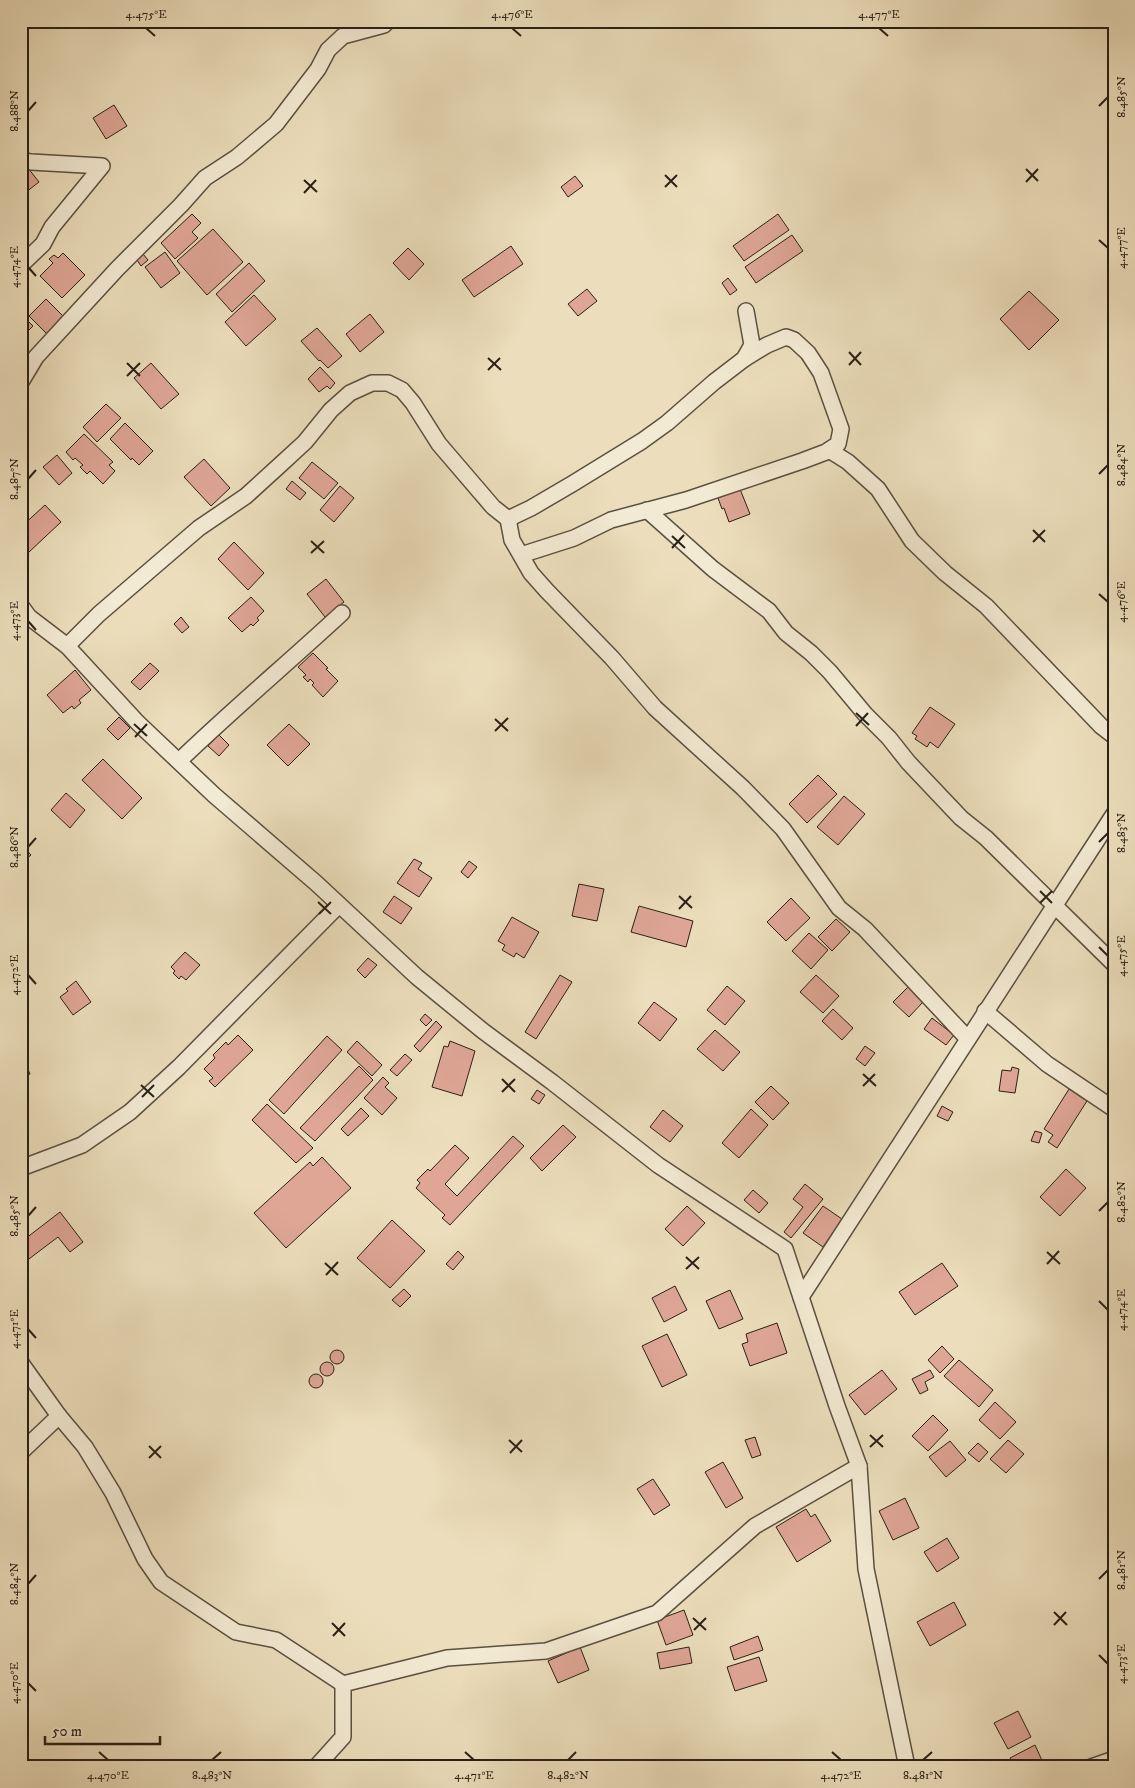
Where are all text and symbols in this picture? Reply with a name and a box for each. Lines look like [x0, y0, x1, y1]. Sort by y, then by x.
text: 4.475°E [125, 7, 167, 22]
text: 4.476°E [491, 7, 533, 22]
text: 4.477°E [858, 7, 900, 22]
text: 8.485°N [1114, 76, 1129, 118]
text: 8.488°N [7, 90, 22, 132]
text: 4.477°E [1114, 227, 1129, 269]
text: 4.474°E [7, 245, 22, 288]
text: 8.484°N [1114, 444, 1129, 486]
text: 8.487°N [7, 458, 22, 500]
text: 4.476°E [1114, 581, 1129, 623]
text: 4.473°E [7, 601, 22, 641]
text: 8.483°N [1114, 813, 1129, 853]
text: 8.486°N [7, 826, 22, 868]
text: 4.475°E [1114, 935, 1129, 977]
text: 4.472°E [7, 954, 22, 996]
text: 8.482°N [1114, 1181, 1129, 1223]
text: 8.485°N [7, 1195, 22, 1237]
text: 4.474°E [1114, 1288, 1129, 1331]
text: 4.471°E [7, 1309, 22, 1349]
text: 8.481°N [1114, 1550, 1129, 1590]
text: 8.484°N [7, 1563, 22, 1605]
text: 4.473°E [1114, 1644, 1129, 1684]
text: 4.470°E [7, 1662, 22, 1704]
scale bar [45, 1713, 160, 1745]
text: 50 m [52, 1722, 82, 1741]
text: 4.470°E [87, 1768, 129, 1783]
text: 8.483°N [192, 1768, 232, 1783]
text: 4.471°E [454, 1768, 494, 1783]
text: 8.482°N [547, 1768, 589, 1783]
text: 4.472°E [820, 1768, 862, 1783]
text: 8.481°N [903, 1768, 943, 1783]

